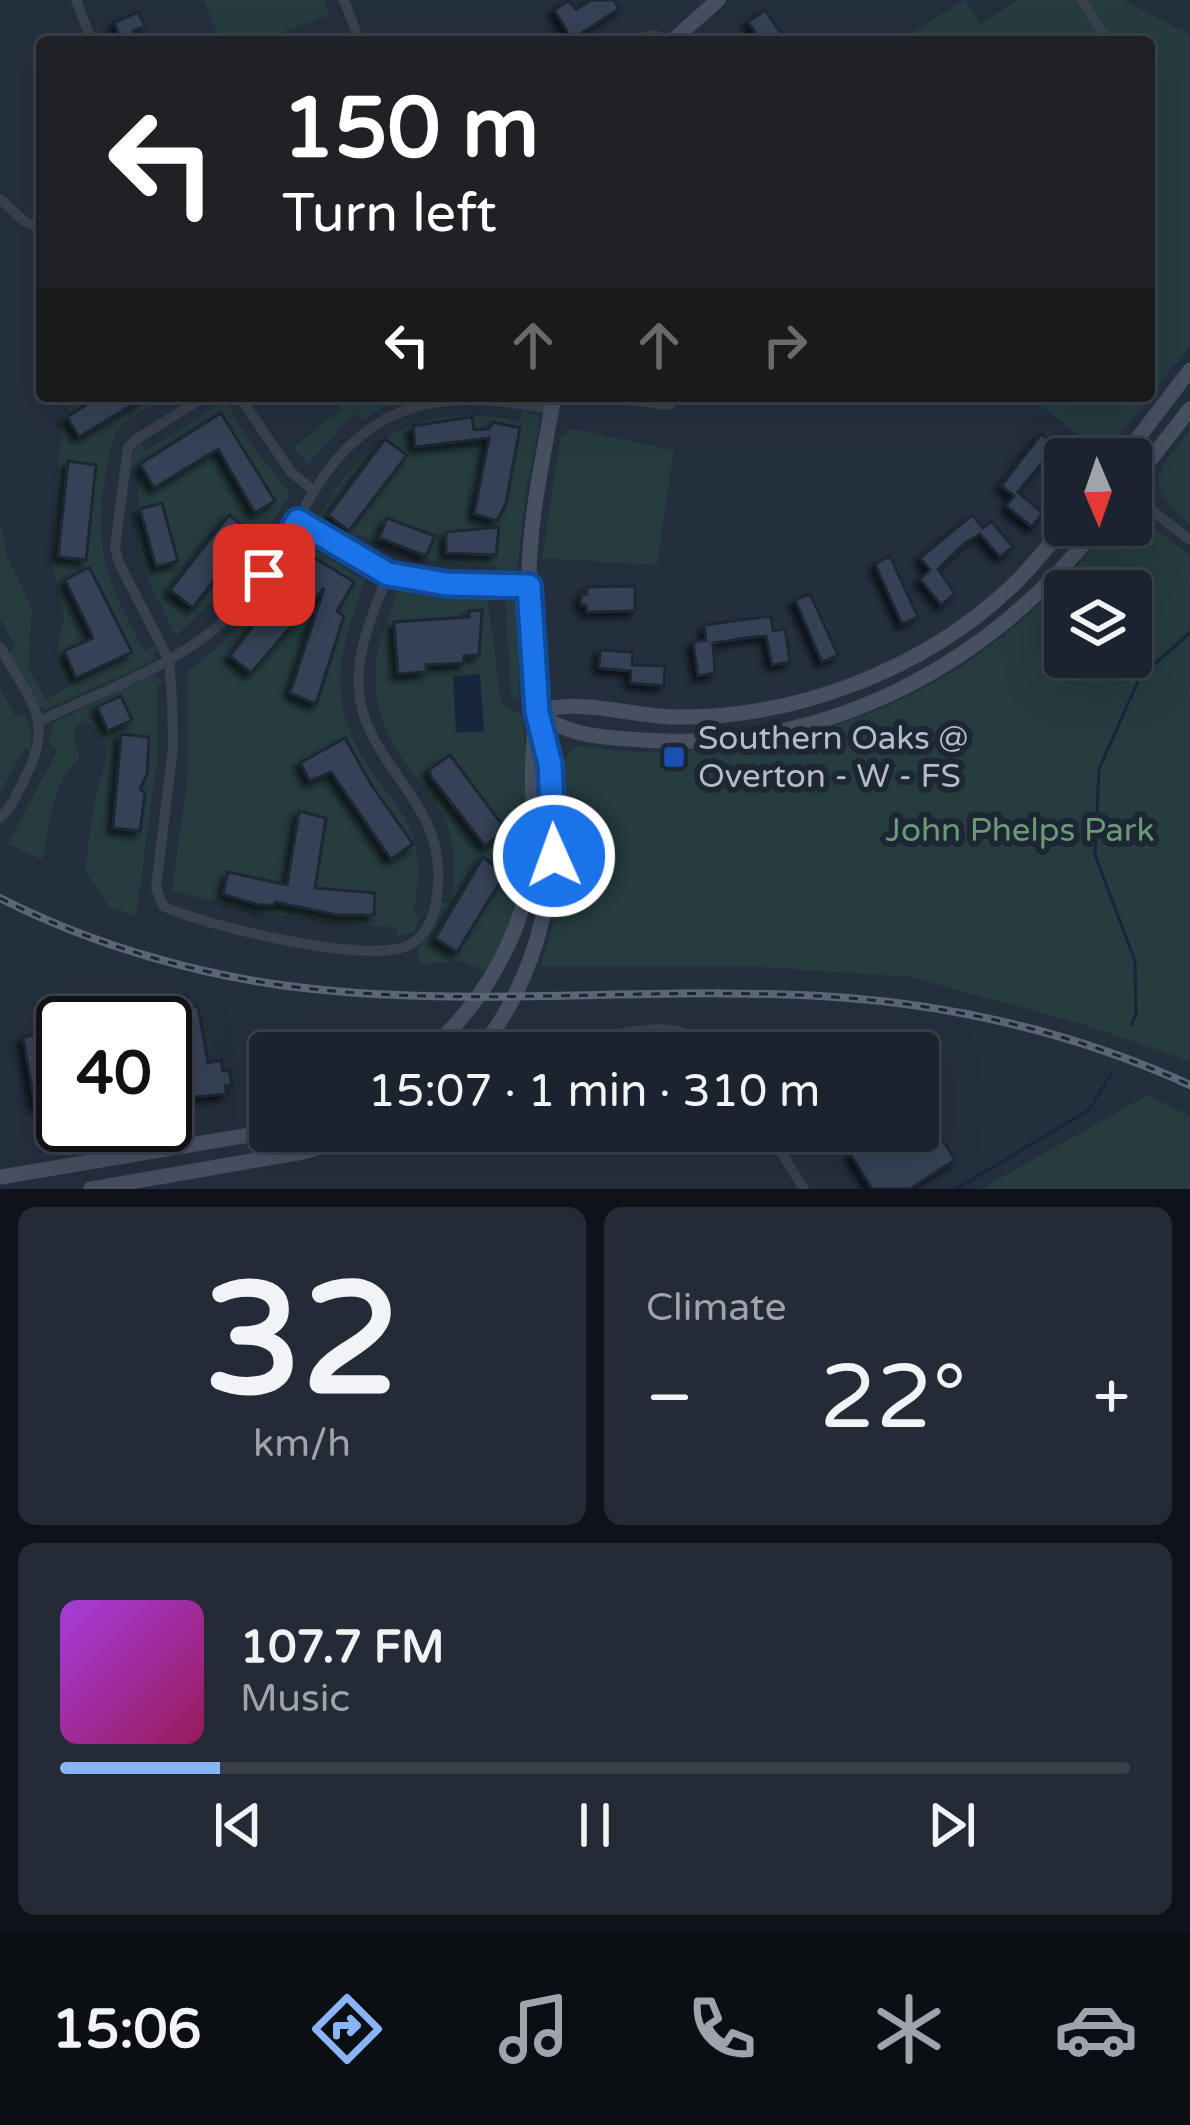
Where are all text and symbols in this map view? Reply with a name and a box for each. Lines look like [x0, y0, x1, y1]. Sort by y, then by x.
text: 150 m [282, 79, 539, 180]
icon: left [84, 84, 240, 240]
text: Turn left [282, 181, 497, 246]
icon: left [374, 312, 440, 378]
icon: ahead [500, 312, 566, 378]
icon: ahead [626, 312, 692, 378]
icon: right [752, 312, 818, 378]
north arrow [1044, 438, 1152, 546]
map controls [1044, 438, 1152, 678]
pin [213, 524, 315, 626]
icon: arrive [231, 542, 297, 608]
button: layers [1044, 570, 1152, 678]
place label: Southern Oaks @ Overton - W - FS [698, 719, 968, 796]
marker: Southern Oaks @ Overton - W - FS [661, 744, 687, 770]
position arrow [491, 793, 617, 919]
park label: John Phelps Park [886, 811, 1154, 850]
speed limit sign: 40 [36, 996, 192, 1152]
text: 15:07 · 1 min · 310 m [368, 1065, 820, 1119]
text: 32 [204, 1248, 400, 1436]
text: Climate [646, 1284, 786, 1331]
text: 22° [819, 1344, 966, 1453]
text: − [646, 1358, 693, 1438]
text: + [1093, 1358, 1130, 1438]
text: km/h [253, 1420, 351, 1467]
text: 107.7 FM [240, 1621, 445, 1675]
text: Music [240, 1675, 350, 1722]
icon: previous [205, 1792, 271, 1858]
icon: pause [562, 1792, 628, 1858]
icon: next [919, 1792, 985, 1858]
icon: directions [305, 1987, 389, 2071]
icon: music [492, 1987, 576, 2071]
icon: phone [680, 1987, 764, 2071]
icon: climate [867, 1987, 951, 2071]
icon: car [1054, 1987, 1138, 2071]
text: 15:06 [52, 1997, 201, 2062]

